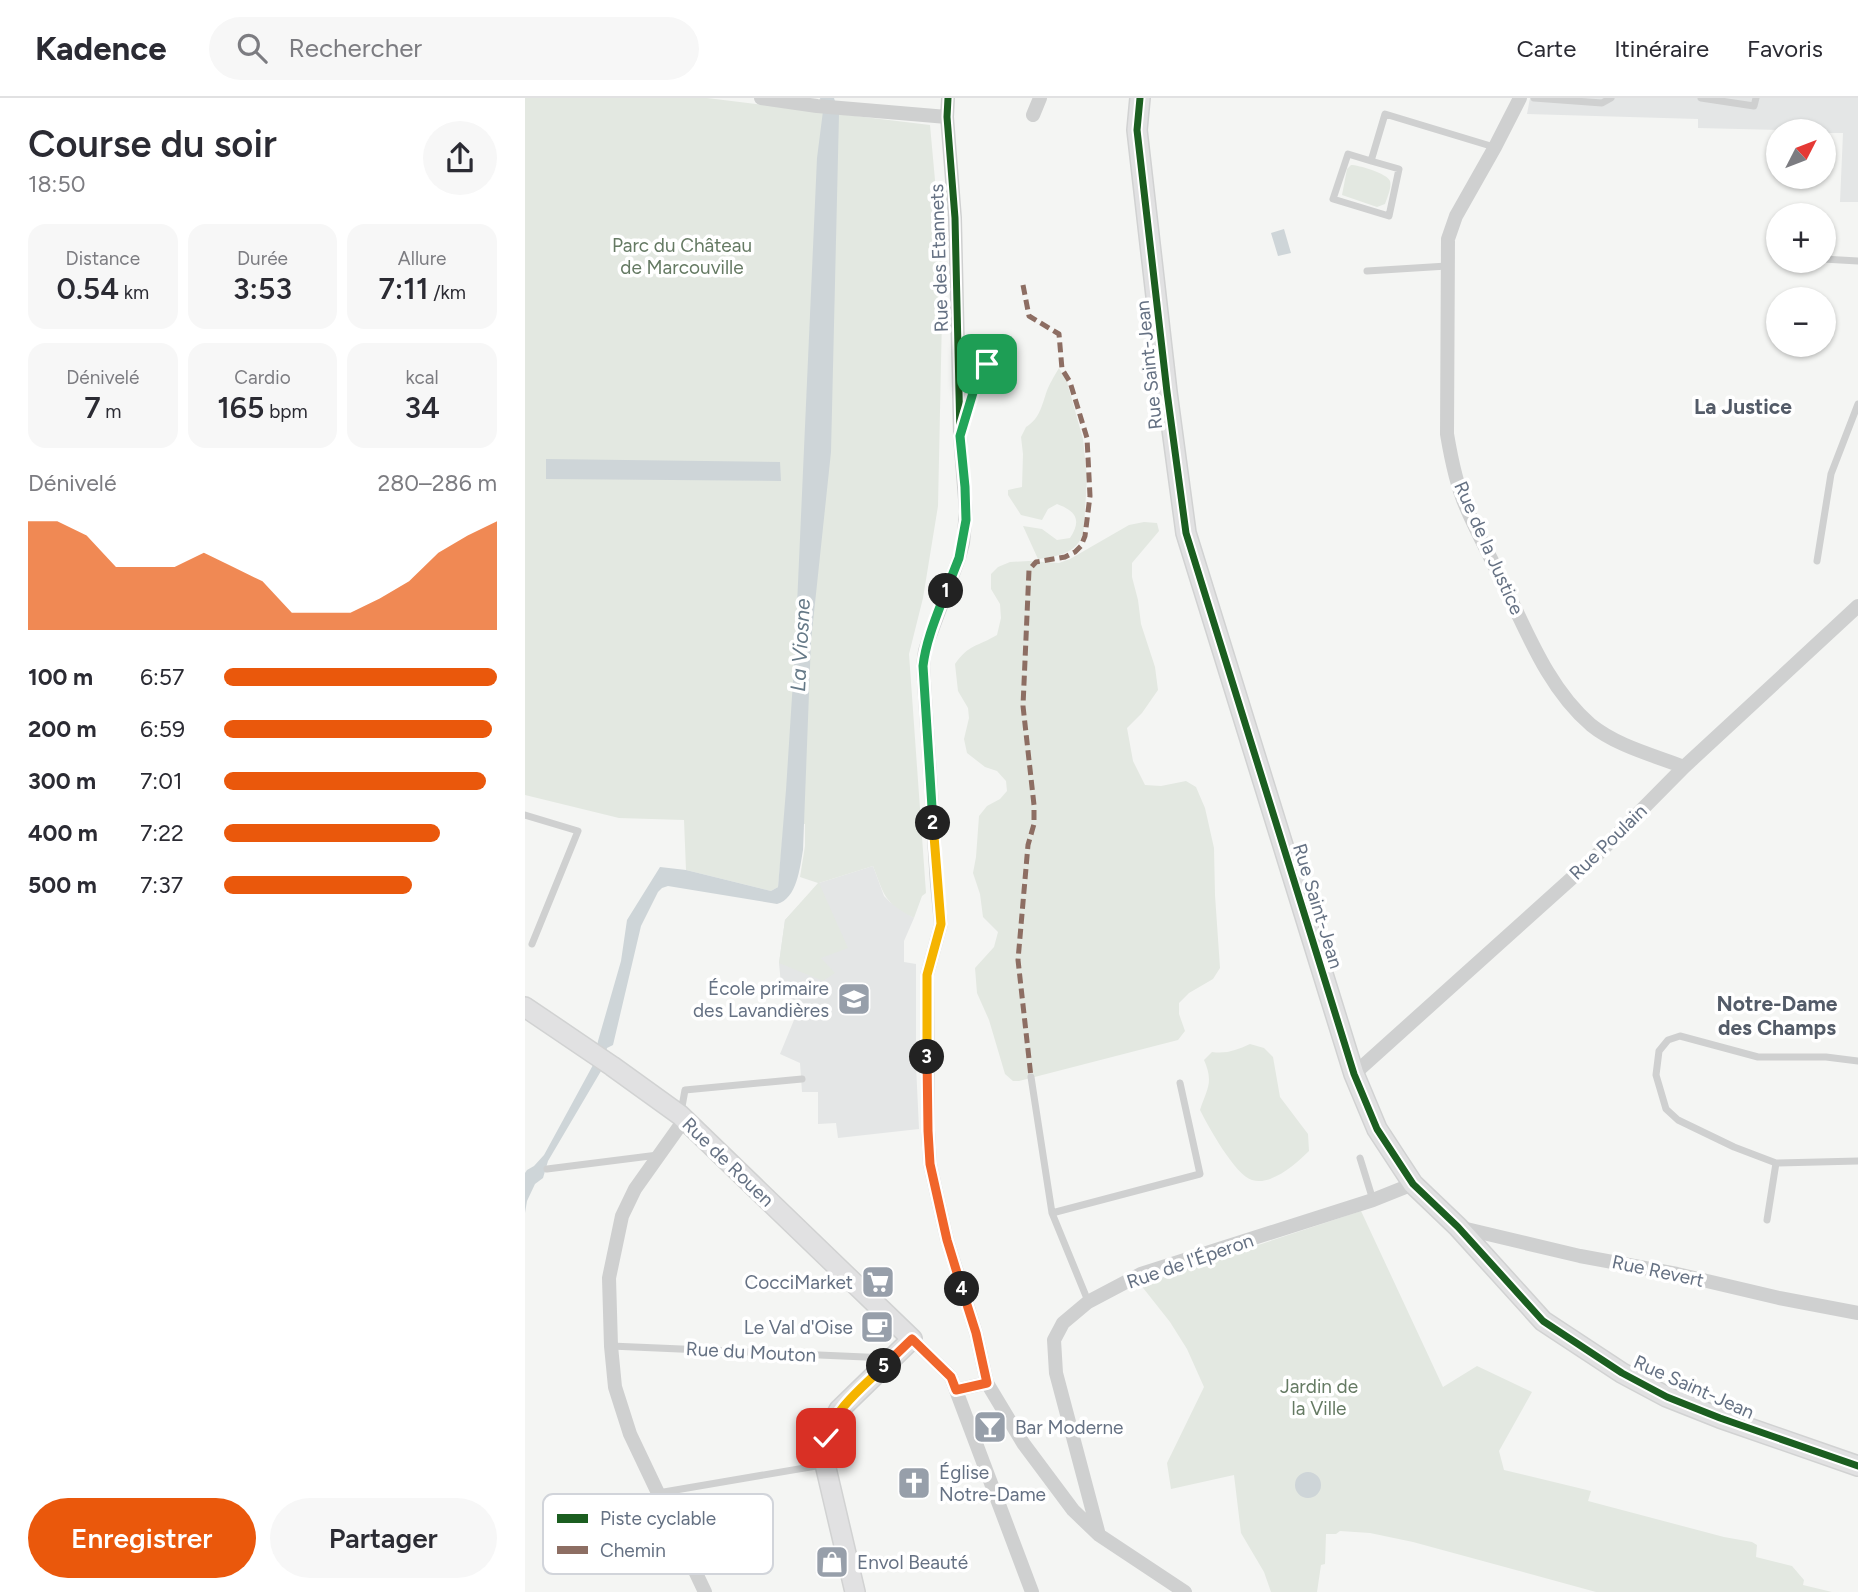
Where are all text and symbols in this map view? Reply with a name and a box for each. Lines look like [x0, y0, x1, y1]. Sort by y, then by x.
search box [209, 17, 699, 80]
text: Kadence [35, 29, 167, 68]
icon: search [233, 29, 271, 67]
text: Rechercher [289, 32, 422, 64]
text: Carte [1516, 34, 1576, 63]
text: Itinéraire [1614, 34, 1709, 63]
text: Favoris [1747, 34, 1823, 63]
north arrow [1766, 119, 1836, 189]
map controls [1766, 119, 1836, 357]
text: Course du soir [28, 121, 277, 167]
button: share [423, 121, 497, 195]
text: 18:50 [28, 170, 85, 198]
street label: Rue des Etannets [925, 183, 953, 333]
button: + [1766, 203, 1836, 273]
park label: Parc du Château de Marcouville [612, 234, 752, 279]
text: Distance [66, 247, 140, 270]
text: Durée [237, 247, 288, 270]
text: Allure [398, 247, 446, 270]
text: 0.54 [57, 270, 119, 307]
text: 3:53 [233, 270, 292, 307]
text: 7:11 [378, 270, 428, 307]
text: km [119, 281, 149, 304]
text: /km [428, 281, 466, 304]
button: − [1766, 287, 1836, 357]
street label: Rue Saint-Jean [1131, 299, 1167, 431]
pin [957, 334, 1017, 394]
icon: arrive [968, 345, 1006, 383]
text: Dénivelé [66, 366, 139, 389]
text: Cardio [234, 366, 291, 389]
text: kcal [406, 366, 439, 389]
text: 7 [84, 389, 101, 426]
text: 165 [217, 389, 264, 426]
text: 34 [404, 389, 440, 426]
district label: La Justice [1694, 394, 1792, 419]
text: m [101, 400, 121, 423]
text: bpm [264, 400, 308, 423]
text: Dénivelé [28, 469, 116, 497]
text: 280–286 m [377, 469, 497, 497]
street label: Rue de la Justice [1449, 478, 1529, 618]
pin: 1 [929, 574, 963, 608]
text: 1 [941, 579, 950, 602]
water label: La Viosne [785, 597, 815, 692]
text: 100 m [28, 663, 93, 691]
text: 6:57 [140, 663, 184, 691]
text: 200 m [28, 715, 97, 743]
text: 6:59 [140, 715, 185, 743]
text: 300 m [28, 767, 96, 795]
text: 7:01 [140, 767, 182, 795]
street label: Rue Poulain [1564, 799, 1652, 885]
pin: 2 [915, 806, 951, 840]
text: 2 [927, 811, 938, 834]
text: 400 m [28, 819, 98, 847]
text: 7:22 [140, 819, 184, 847]
street label: Rue Saint-Jean [1288, 841, 1348, 971]
text: 500 m [28, 871, 97, 899]
text: 7:37 [140, 871, 183, 899]
place label: École primaire des Lavandières [693, 977, 829, 1022]
school or university icon: École primaire des Lavandières [835, 980, 873, 1018]
district label: Notre-Dame des Champs [1717, 991, 1838, 1040]
pin: 3 [909, 1040, 945, 1074]
text: 3 [921, 1045, 932, 1068]
street label: Rue de Rouen [677, 1113, 779, 1211]
street label: Rue de l'Éperon [1124, 1229, 1256, 1293]
street label: Rue Revert [1610, 1250, 1706, 1292]
supermarket icon: CocciMarket [859, 1263, 897, 1301]
place label: CocciMarket [745, 1271, 853, 1294]
pin: 4 [945, 1272, 979, 1306]
text: 4 [955, 1277, 968, 1300]
cafe icon: Le Val d'Oise [858, 1308, 896, 1346]
place label: Le Val d'Oise [744, 1316, 853, 1339]
street label: Rue du Mouton [685, 1337, 817, 1367]
pin: 5 [867, 1348, 901, 1384]
street label: Rue Saint-Jean [1630, 1350, 1758, 1424]
text: 5 [878, 1354, 889, 1377]
park label: Jardin de la Ville [1280, 1375, 1358, 1420]
pin [796, 1408, 856, 1468]
bar icon: Bar Moderne [971, 1408, 1009, 1446]
place label: Bar Moderne [1015, 1416, 1123, 1439]
icon: check [807, 1419, 845, 1457]
place label: Église Notre-Dame [939, 1461, 1046, 1506]
church icon: Église Notre-Dame [895, 1464, 933, 1502]
legend [543, 1494, 773, 1574]
button: Enregistrer [28, 1498, 256, 1578]
button: Partager [270, 1498, 497, 1578]
text: Piste cyclable [600, 1507, 716, 1530]
text: Chemin [600, 1539, 666, 1562]
shop icon: Envol Beauté [813, 1543, 851, 1581]
place label: Envol Beauté [857, 1551, 968, 1574]

